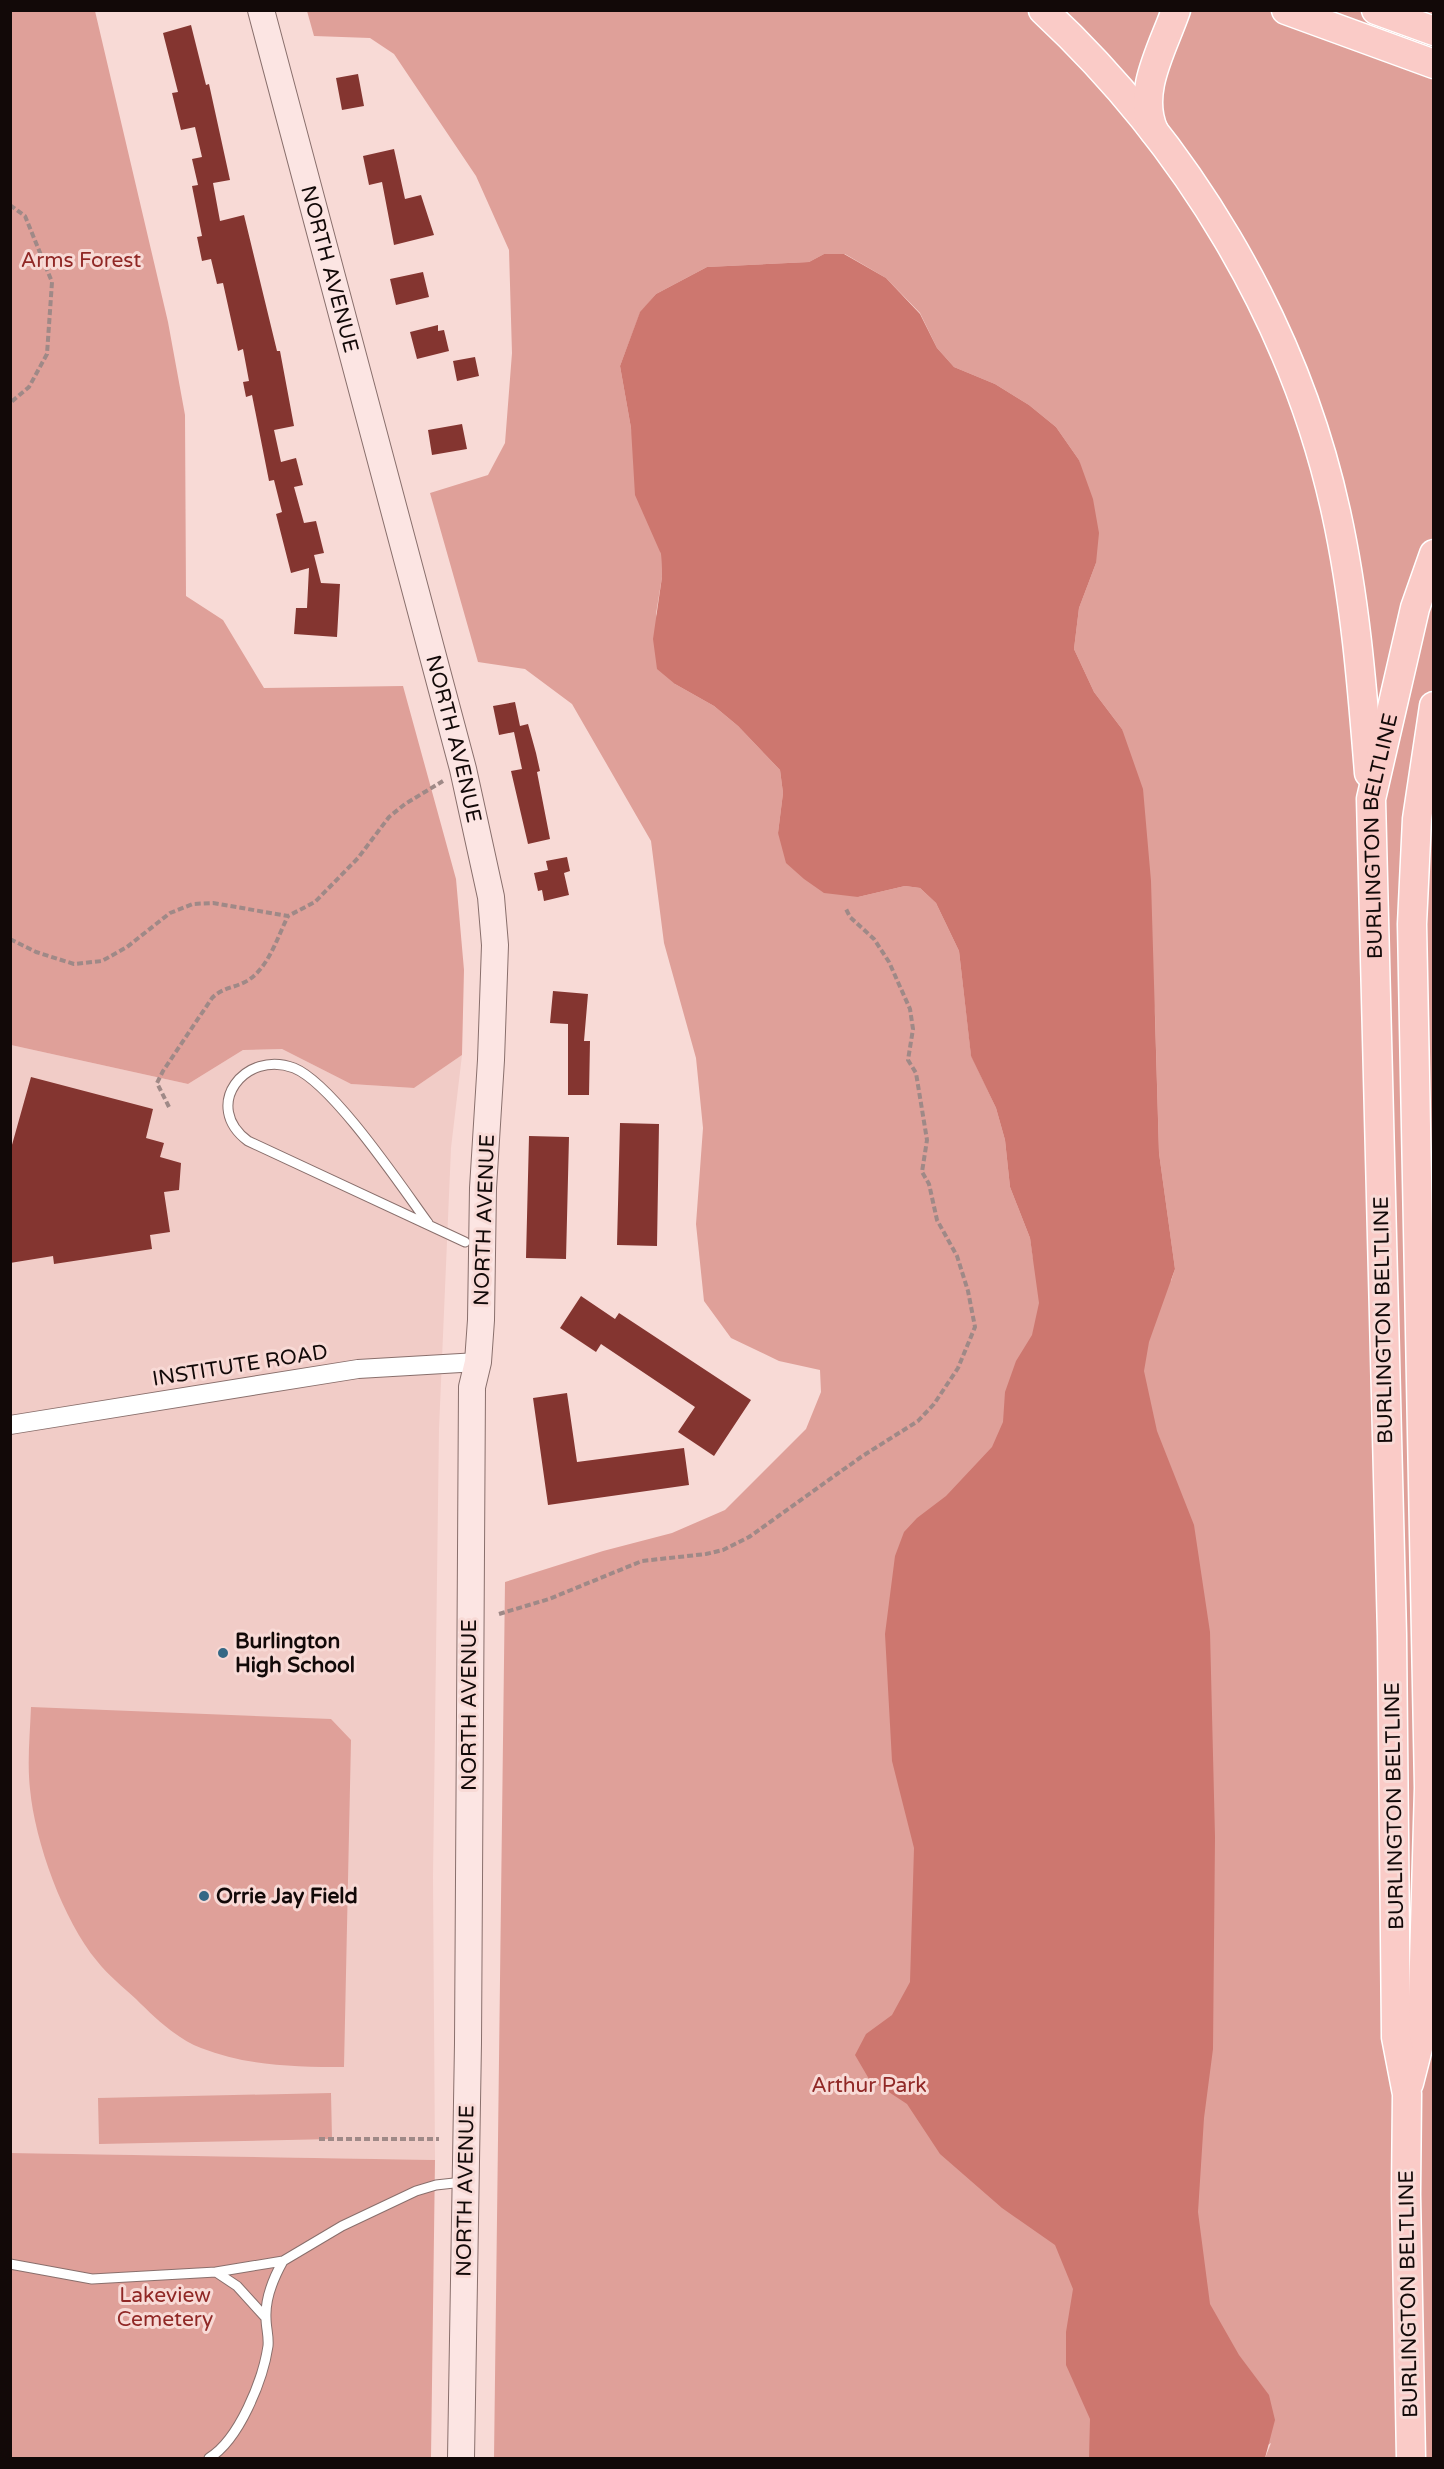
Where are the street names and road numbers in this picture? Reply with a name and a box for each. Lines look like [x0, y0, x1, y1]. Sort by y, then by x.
street label: NORTH AVENUE [295, 183, 364, 355]
street label: NORTH AVENUE [420, 652, 486, 825]
street label: BURLINGTON BELTLINE [1359, 711, 1403, 960]
street label: NORTH AVENUE [469, 1134, 500, 1306]
street label: BURLINGTON BELTLINE [1369, 1196, 1398, 1444]
street label: INSTITUTE ROAD [151, 1339, 330, 1392]
street label: NORTH AVENUE [457, 1619, 482, 1791]
street label: BURLINGTON BELTLINE [1380, 1682, 1409, 1930]
street label: NORTH AVENUE [452, 2105, 479, 2277]
street label: BURLINGTON BELTLINE [1394, 2170, 1423, 2418]

